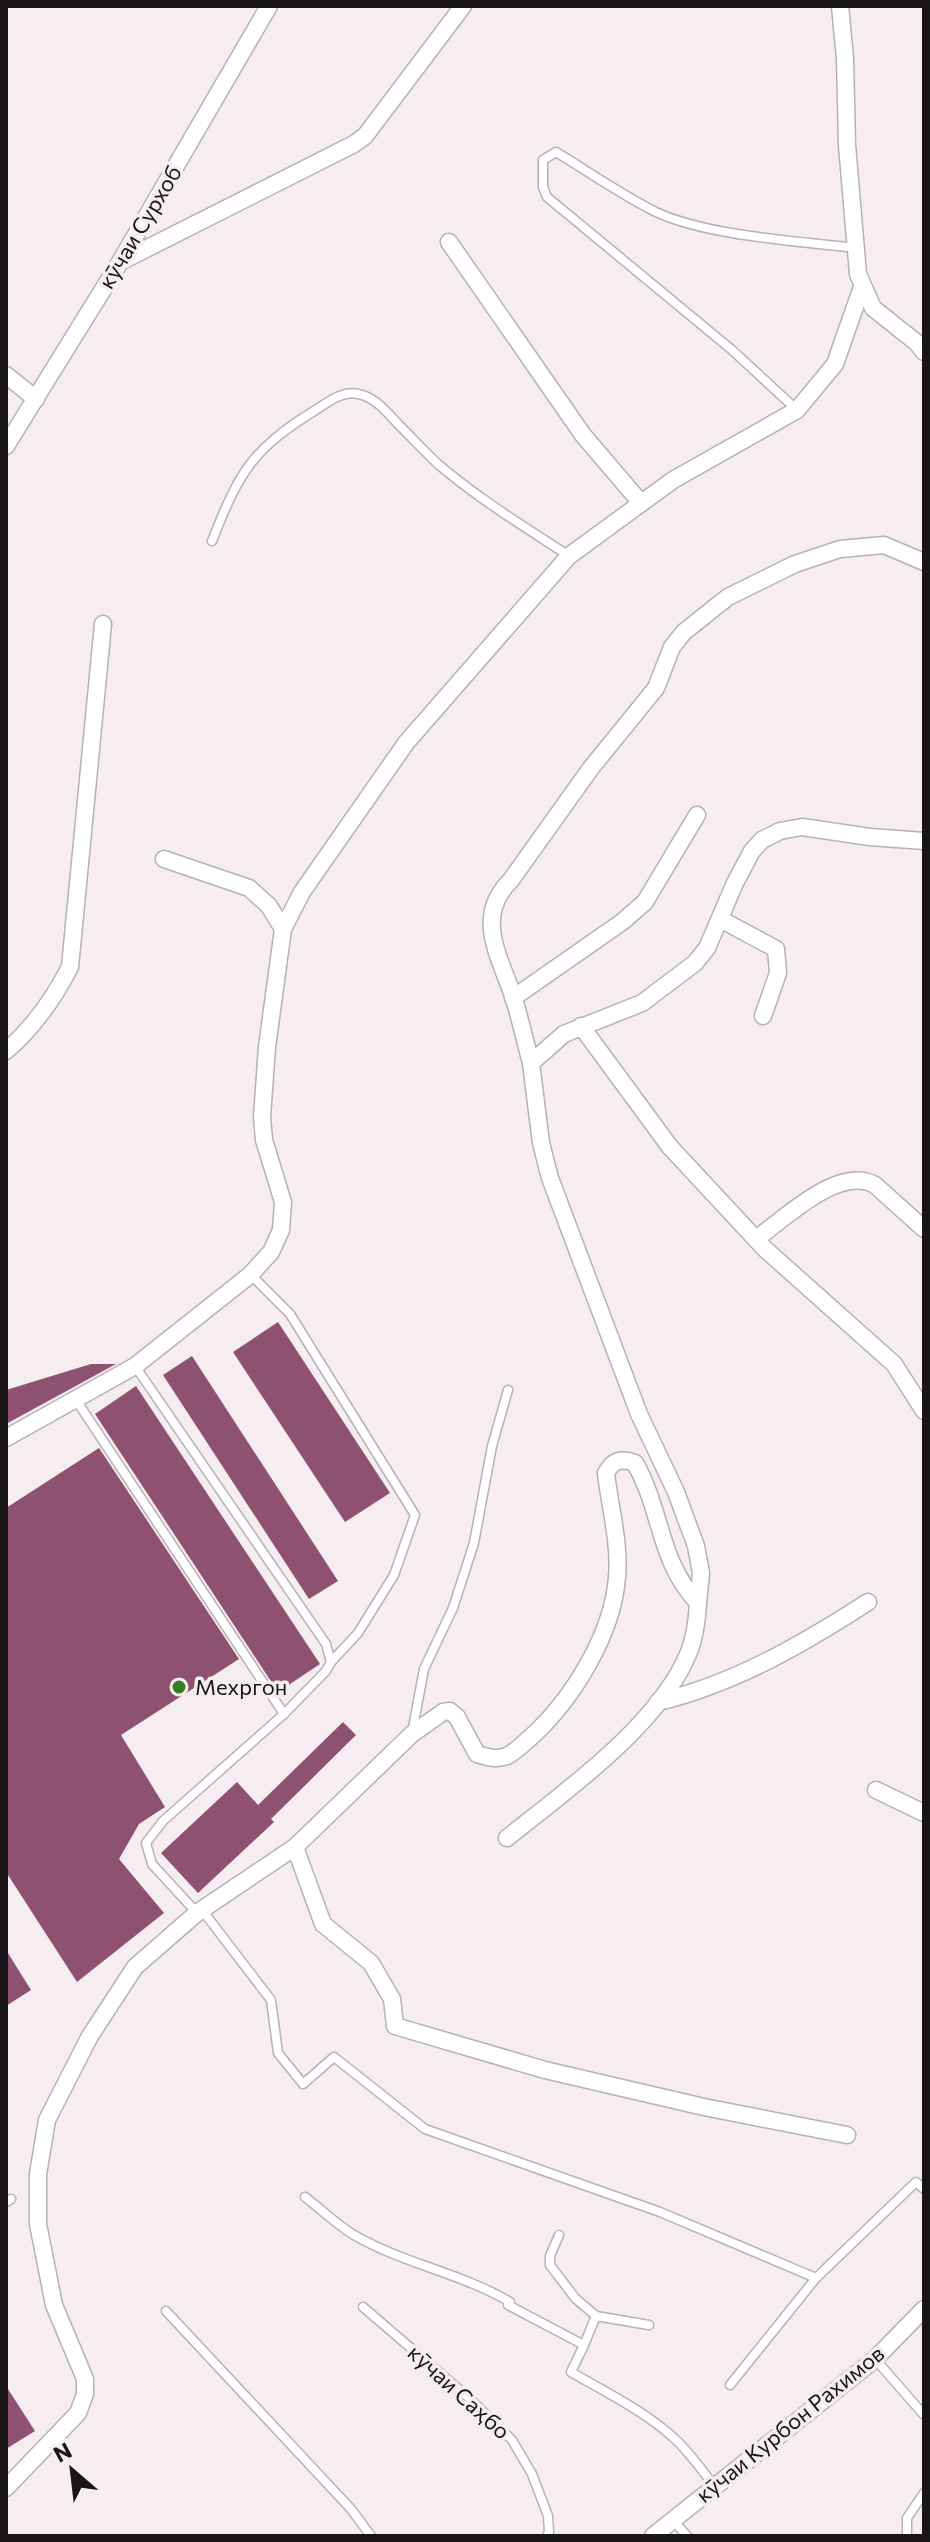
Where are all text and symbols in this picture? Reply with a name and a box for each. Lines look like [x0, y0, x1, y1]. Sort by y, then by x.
street label: кӯчаи Сурхоб [92, 160, 187, 293]
place label: Мехргон [195, 1673, 287, 1700]
marker: Мехргон [170, 1678, 188, 1696]
street label: кӯчаи Саҳбо [403, 2339, 516, 2445]
street label: кӯчаи Курбон Рахимов [690, 2339, 889, 2508]
north arrow [32, 2430, 112, 2510]
text: N [49, 2436, 76, 2468]

